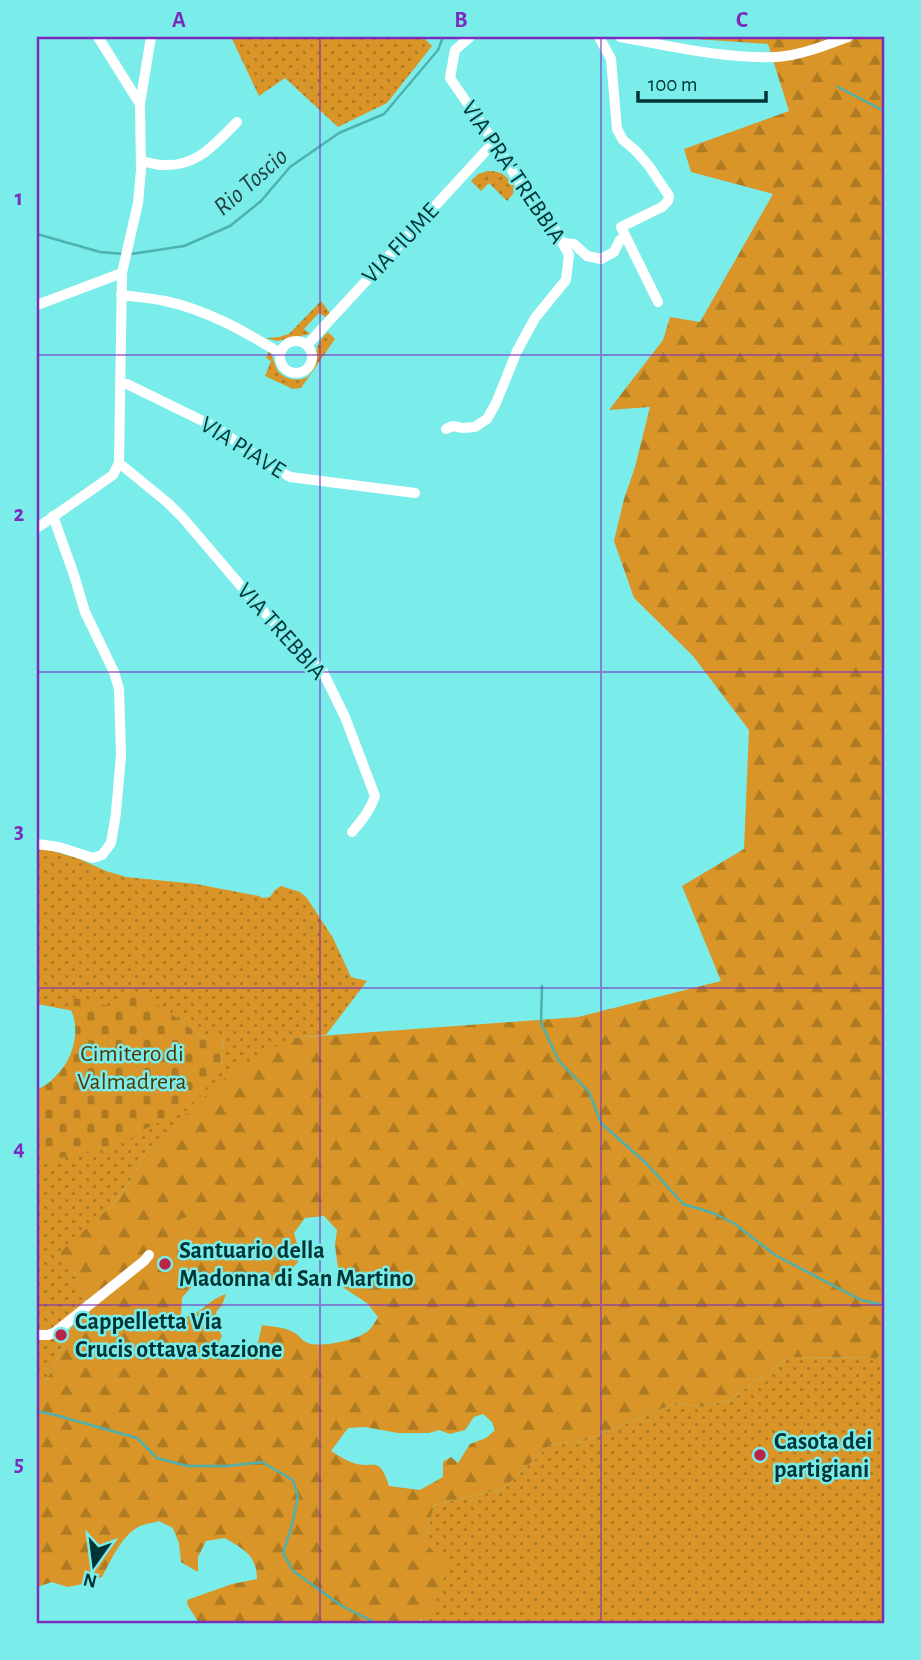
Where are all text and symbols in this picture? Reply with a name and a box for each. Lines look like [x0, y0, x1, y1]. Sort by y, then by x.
text: A [172, 9, 186, 32]
text: B [454, 9, 468, 32]
text: C [736, 9, 748, 32]
scale bar [638, 60, 765, 104]
text: 100 m [648, 74, 698, 95]
street label: VIA PRA' TREBBIA [457, 97, 570, 248]
water label: Rio Toscio [209, 143, 293, 221]
text: 1 [15, 187, 23, 210]
street label: VIA FIUME [358, 199, 444, 289]
street label: VIA PIAVE [196, 412, 290, 483]
text: 2 [14, 503, 25, 526]
street label: VIA TREBBIA [232, 579, 331, 685]
text: 3 [14, 820, 24, 843]
park label: Cimitero di Valmadrera [77, 1042, 187, 1094]
text: 4 [13, 1137, 25, 1160]
place label: Santuario della Madonna di San Martino [179, 1239, 414, 1291]
marker: Santuario della Madonna di San Martino [157, 1256, 173, 1272]
place label: Cappelletta Via Crucis ottava stazione [75, 1310, 282, 1362]
marker: Cappelletta Via Crucis ottava stazione [53, 1327, 69, 1343]
place label: Casota dei partigiani [774, 1430, 873, 1482]
marker: Casota dei partigiani [752, 1447, 768, 1463]
text: 5 [14, 1453, 24, 1476]
north arrow [60, 1530, 130, 1600]
text: N [82, 1569, 99, 1591]

